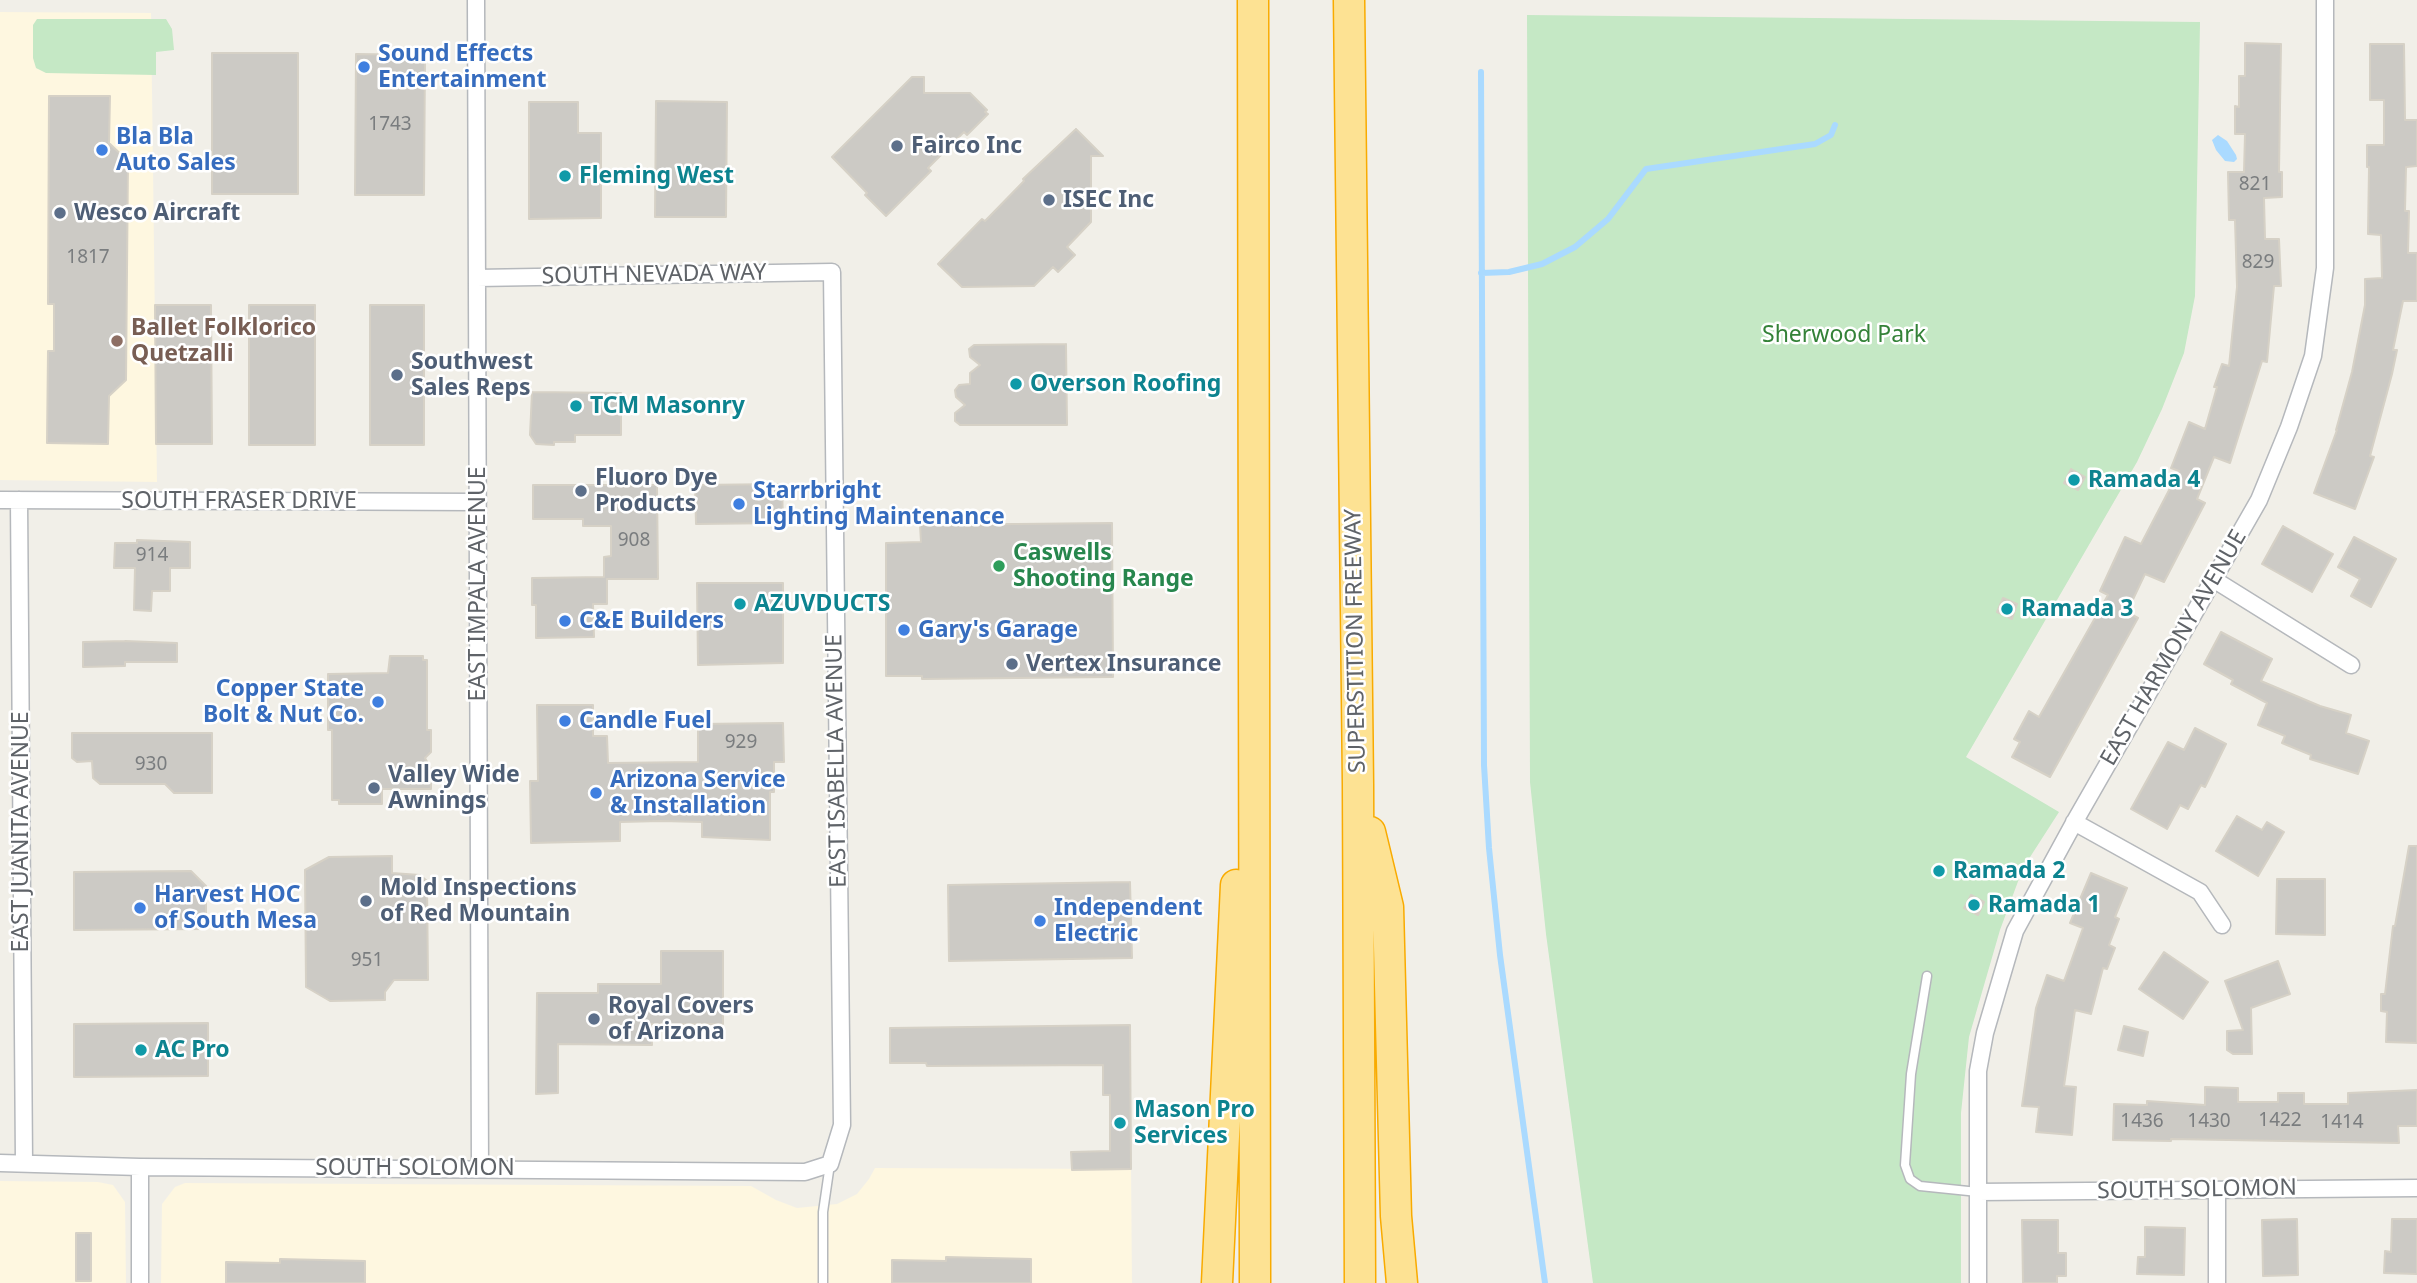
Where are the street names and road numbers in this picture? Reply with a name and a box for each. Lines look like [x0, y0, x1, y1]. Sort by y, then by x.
street label: SOUTH NEVADA WAY [541, 259, 767, 291]
street label: EAST IMPALA AVENUE [464, 466, 492, 702]
street label: SOUTH FRASER DRIVE [121, 487, 357, 515]
street label: SUPERSTITION FREEWAY [1340, 509, 1372, 773]
street label: EAST HARMONY AVENUE [2095, 525, 2253, 771]
street label: EAST ISABELLA AVENUE [821, 634, 853, 888]
street label: EAST JUANITA AVENUE [7, 711, 35, 953]
street label: SOUTH SOLOMON [315, 1154, 515, 1182]
street label: SOUTH SOLOMON [2097, 1174, 2297, 1206]

